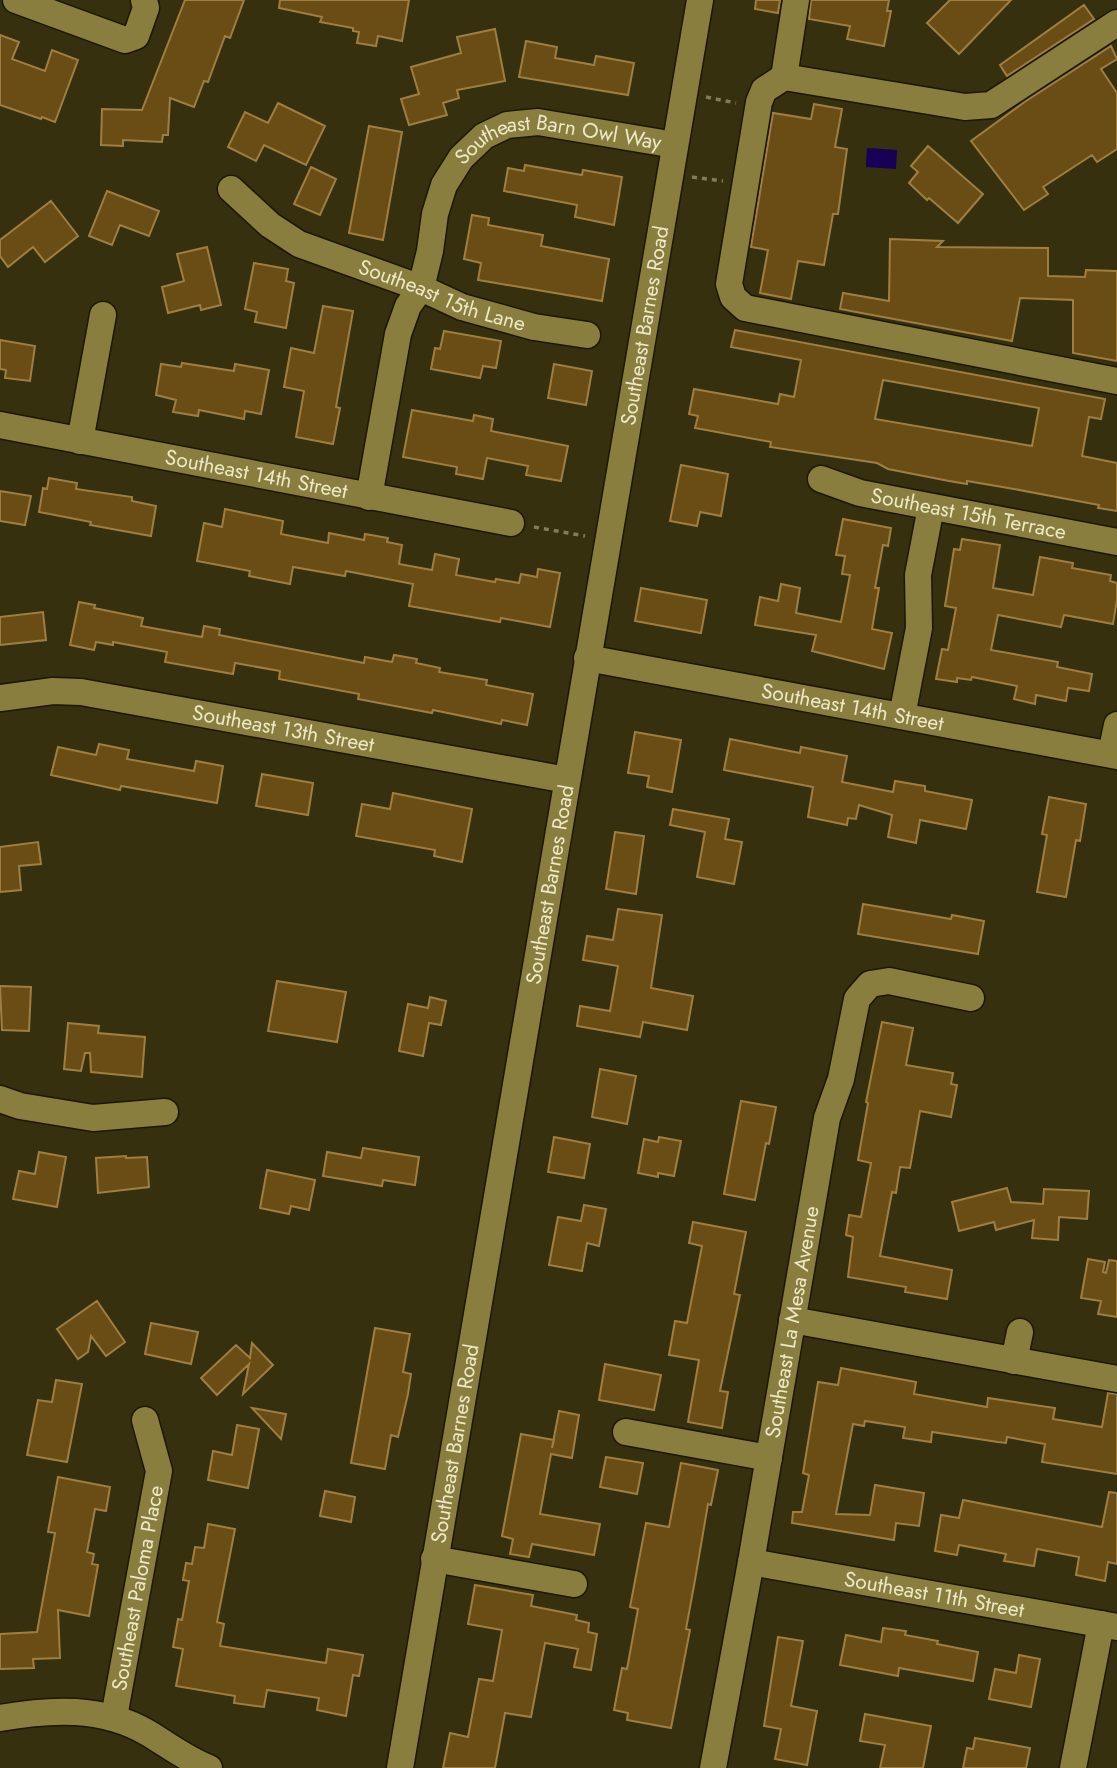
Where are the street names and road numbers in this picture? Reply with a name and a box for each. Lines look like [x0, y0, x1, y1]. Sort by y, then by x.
street label: Southeast Barn Owl Way [448, 107, 665, 172]
street label: Southeast Barnes Road [613, 224, 676, 428]
street label: Southeast 15th Lane [354, 252, 529, 339]
street label: Southeast 14th Street [163, 442, 350, 506]
street label: Southeast 15th Terrace [868, 480, 1069, 547]
street label: Southeast 14th Street [759, 676, 946, 739]
street label: Southeast 13th Street [190, 697, 377, 760]
street label: Southeast Barnes Road [518, 783, 582, 987]
street label: Southeast La Mesa Avenue [757, 1203, 827, 1440]
street label: Southeast Barnes Road [423, 1342, 487, 1546]
street label: Southeast Paloma Place [104, 1483, 171, 1693]
street label: Southeast 11th Street [842, 1564, 1027, 1625]

